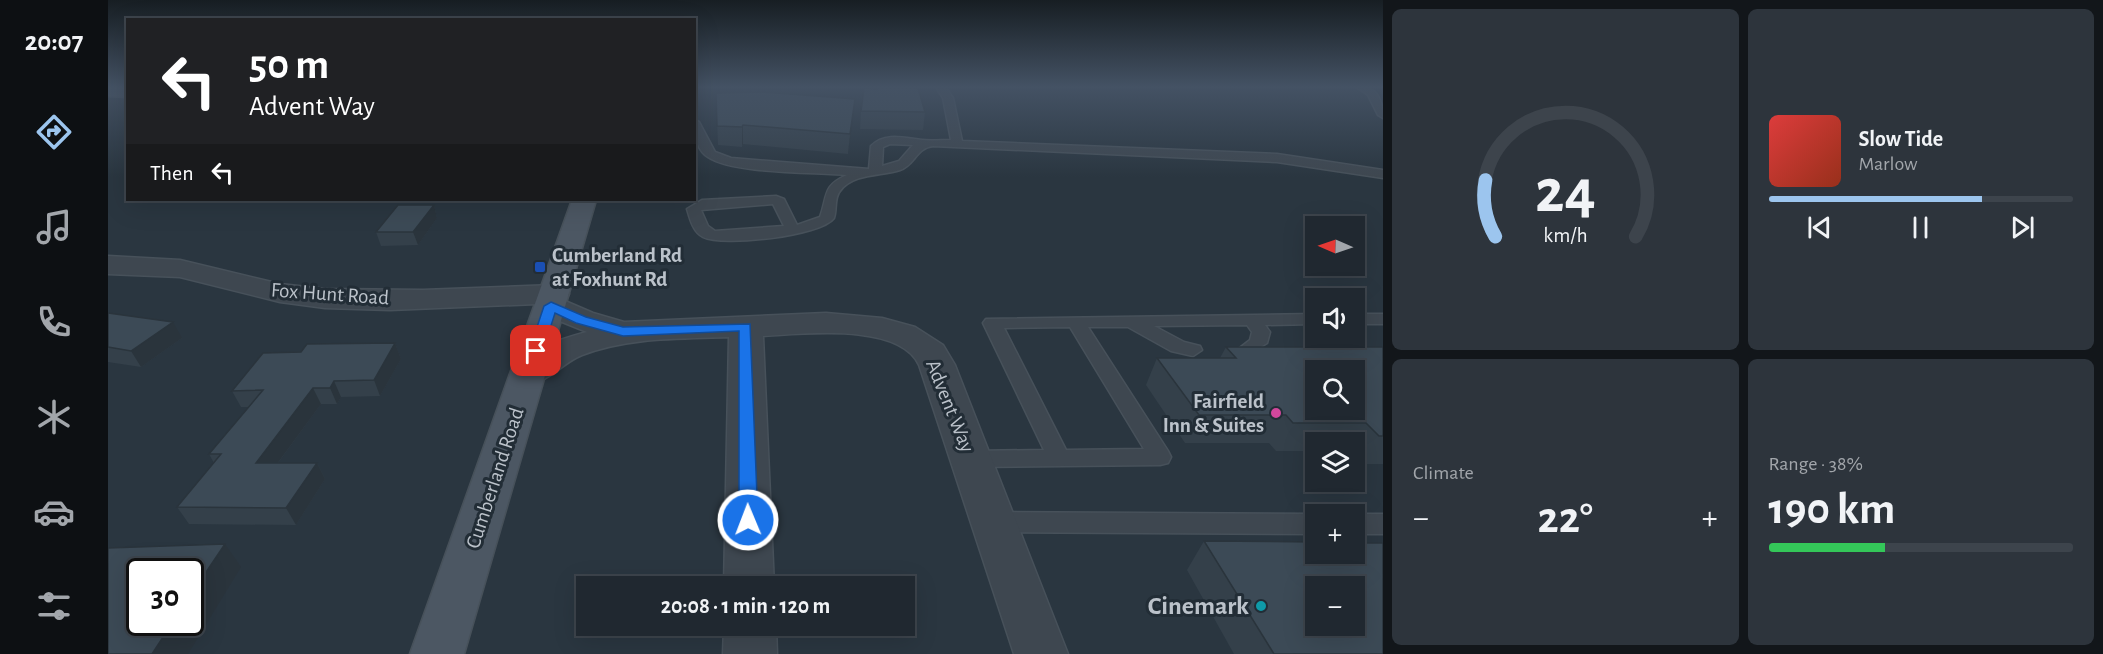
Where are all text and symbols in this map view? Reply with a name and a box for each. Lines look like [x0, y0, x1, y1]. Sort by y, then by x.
text: 20:07 [25, 28, 83, 55]
icon: left [150, 42, 228, 120]
text: 50 m [249, 44, 329, 86]
text: Advent Way [249, 93, 375, 120]
icon: directions [33, 111, 75, 153]
text: Slow Tide [1859, 128, 1943, 150]
text: Marlow [1859, 154, 1918, 174]
icon: left [206, 156, 239, 189]
text: 24 [1535, 161, 1596, 223]
text: Then [150, 162, 194, 184]
icon: music [33, 206, 75, 248]
icon: previous [1803, 211, 1836, 244]
icon: pause [1904, 211, 1937, 244]
icon: next [2006, 211, 2039, 244]
north arrow [1305, 216, 1365, 276]
map controls [1305, 216, 1365, 636]
text: km/h [1543, 225, 1587, 246]
place label: Cumberland Rd at Foxhunt Rd [552, 245, 682, 290]
marker: Cumberland Rd at Foxhunt Rd [533, 260, 547, 274]
street label: Fox Hunt Road [270, 279, 390, 309]
button: sound [1305, 288, 1365, 348]
icon: phone [33, 301, 75, 343]
pin [510, 325, 561, 376]
icon: arrive [519, 334, 552, 367]
street label: Advent Way [922, 357, 978, 455]
button: search [1305, 360, 1365, 420]
place label: Fairfield Inn & Suites [1163, 391, 1264, 436]
icon: climate [33, 396, 75, 438]
street label: Cumberland Road [462, 405, 528, 551]
marker: Fairfield Inn & Suites [1269, 406, 1283, 420]
button: layers [1305, 432, 1365, 492]
text: Range · 38% [1769, 454, 1863, 474]
text: Climate [1413, 463, 1474, 483]
text: 190 km [1769, 487, 1895, 532]
position arrow [716, 488, 780, 552]
icon: car [33, 491, 75, 533]
text: 22° [1537, 496, 1593, 541]
text: − [1413, 502, 1429, 535]
text: + [1702, 502, 1717, 535]
button: + [1305, 504, 1365, 564]
speed limit sign: 30 [126, 558, 204, 636]
button: − [1305, 576, 1365, 636]
icon: filters [33, 585, 75, 627]
place label: Cinemark [1148, 593, 1249, 619]
text: 20:08 · 1 min · 120 m [661, 595, 830, 617]
marker: Cinemark [1254, 599, 1268, 613]

